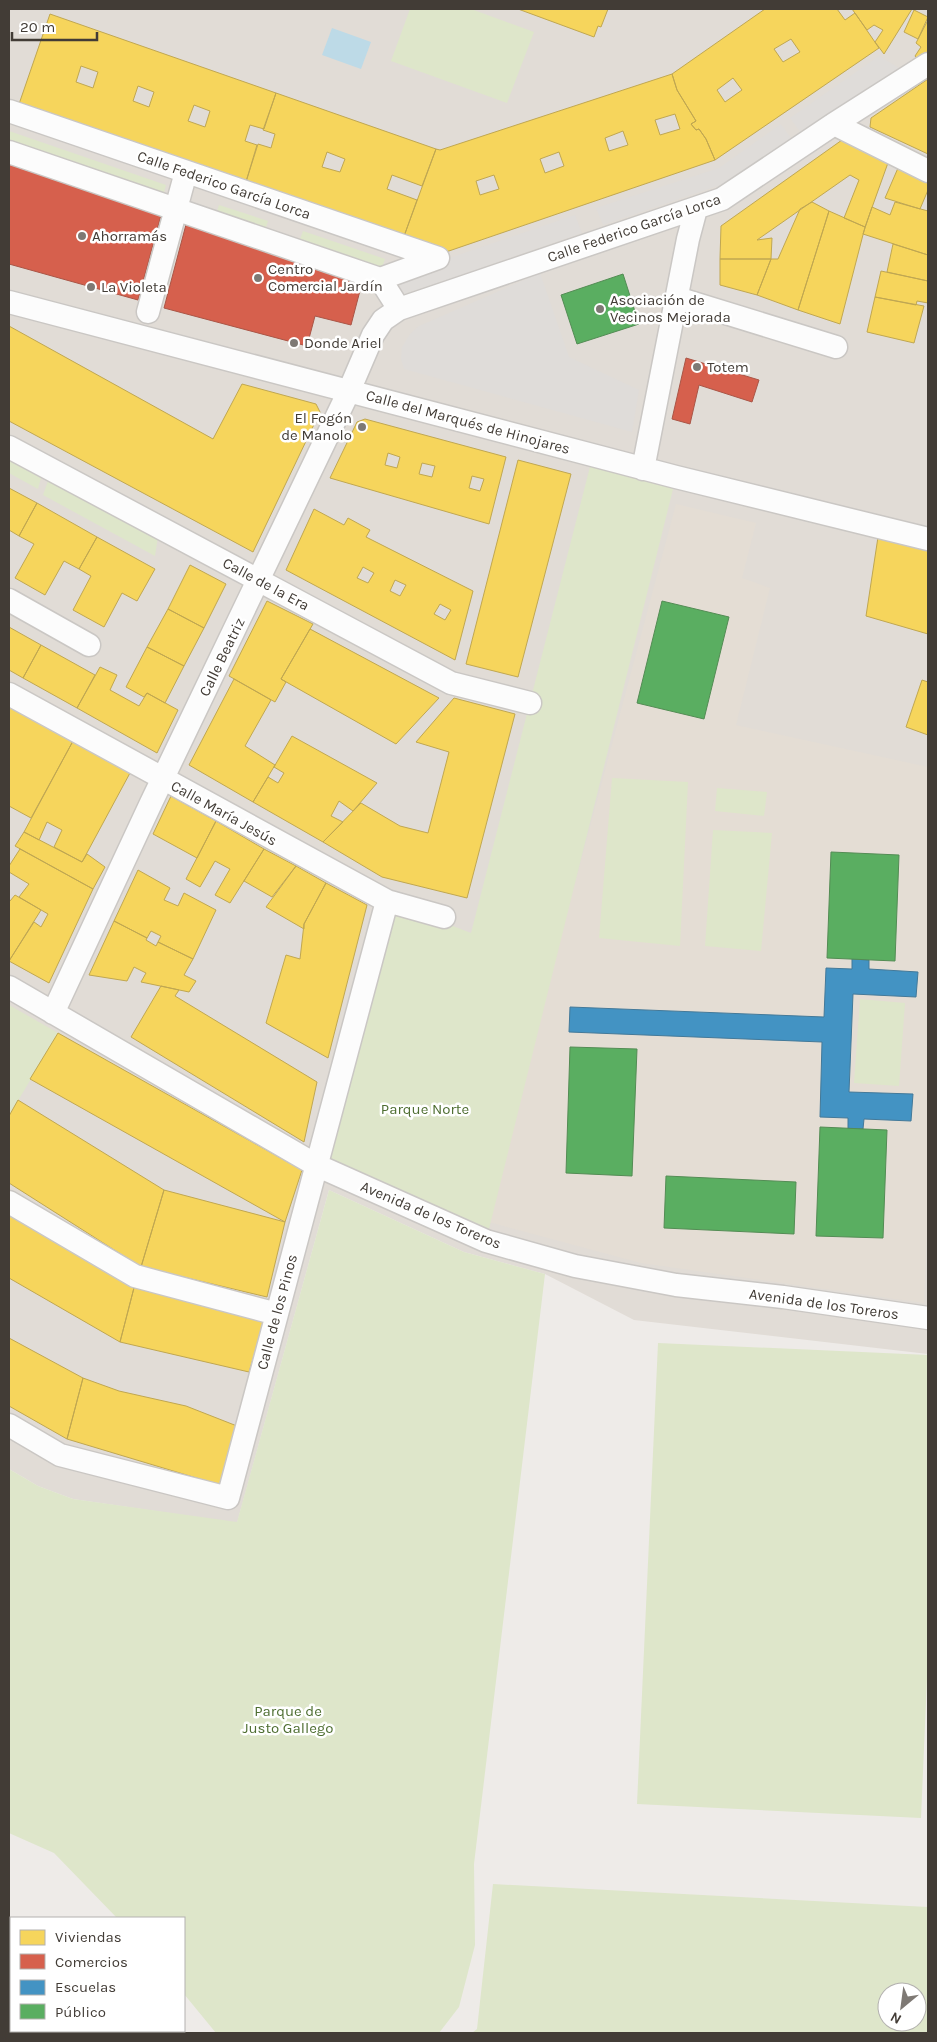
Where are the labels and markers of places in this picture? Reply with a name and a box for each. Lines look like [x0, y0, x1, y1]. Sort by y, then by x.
place label: Ahorramás [92, 227, 167, 245]
marker: Ahorramás [76, 230, 88, 242]
place label: Centro Comercial Jardín [268, 260, 383, 295]
marker: Centro Comercial Jardín [252, 272, 264, 284]
place label: La Violeta [101, 278, 167, 296]
marker: La Violeta [85, 281, 97, 293]
place label: Asociación de Vecinos Mejorada [610, 291, 731, 326]
marker: Asociación de Vecinos Mejorada [594, 303, 606, 315]
place label: Donde Ariel [304, 334, 382, 352]
marker: Donde Ariel [288, 337, 300, 349]
place label: Totem [707, 358, 749, 376]
marker: Totem [691, 361, 703, 373]
place label: El Fogón de Manolo [281, 409, 352, 444]
marker: El Fogón de Manolo [356, 421, 368, 433]

